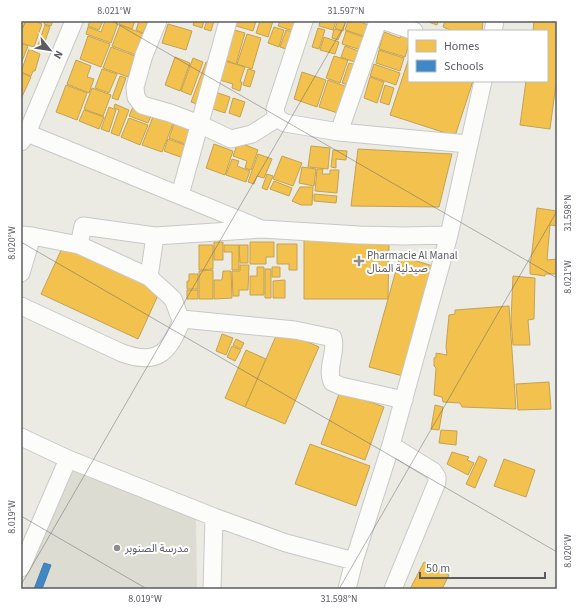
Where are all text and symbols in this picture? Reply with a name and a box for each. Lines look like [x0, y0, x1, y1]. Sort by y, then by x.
text: 8.021°W [97, 4, 131, 18]
text: 31.597°N [327, 4, 365, 18]
north arrow [30, 30, 70, 70]
legend [408, 30, 548, 82]
text: Homes [444, 38, 479, 55]
text: N [50, 48, 67, 62]
text: Schools [444, 58, 484, 75]
text: 31.598°N [561, 194, 575, 232]
text: 8.020°W [5, 226, 19, 260]
place label: Pharmacie Al Manal صيدلية المنال [367, 248, 458, 276]
marker: Pharmacie Al Manal صيدلية المنال [354, 256, 364, 266]
text: 8.021°W [561, 260, 575, 294]
text: 8.019°W [5, 500, 19, 534]
text: 8.020°W [561, 534, 575, 568]
place label: مدرسة الصنوبر [124, 541, 189, 556]
marker: مدرسة الصنوبر [112, 543, 122, 553]
scale bar [420, 554, 545, 580]
text: 50 m [426, 560, 450, 577]
text: 8.019°W [128, 592, 162, 606]
text: 31.598°N [320, 592, 358, 606]

